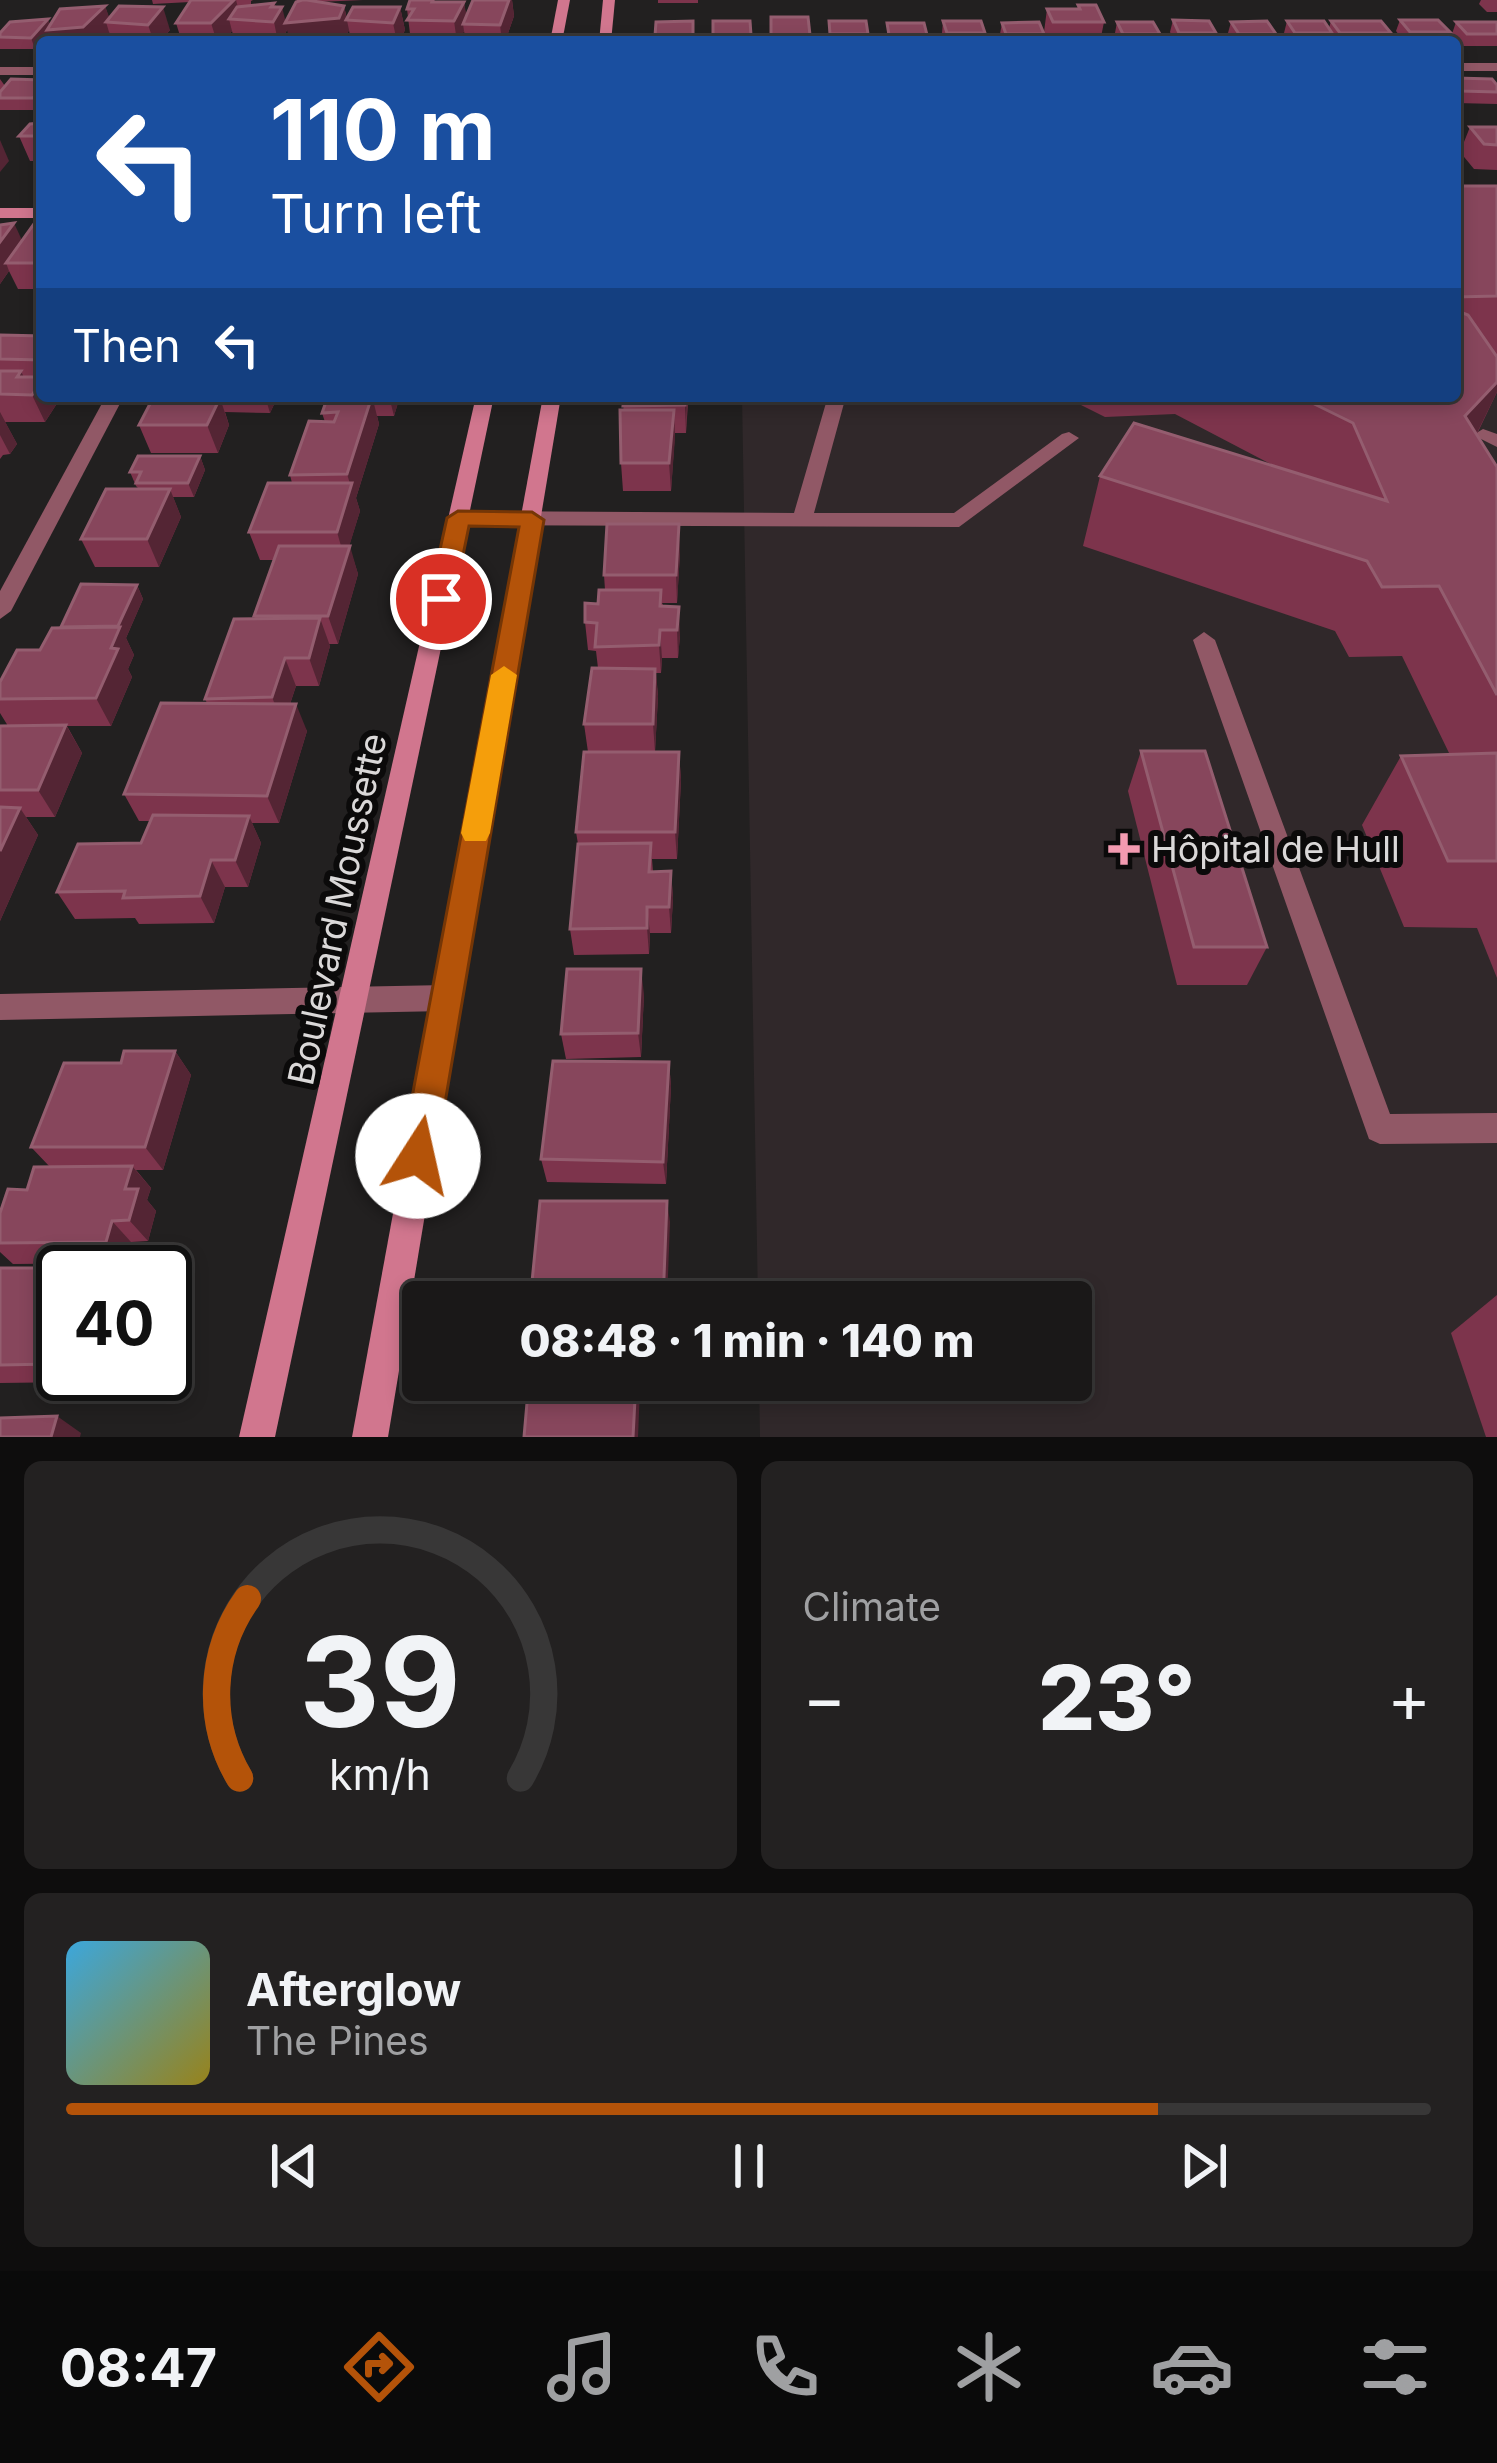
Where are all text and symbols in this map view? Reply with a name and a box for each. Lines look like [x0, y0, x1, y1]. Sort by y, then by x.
text: 110 m [270, 79, 496, 180]
icon: left [72, 84, 228, 240]
text: Turn left [270, 181, 481, 246]
icon: left [204, 312, 270, 378]
text: Then [72, 318, 180, 373]
pin [390, 548, 492, 650]
icon: arrive [408, 566, 474, 632]
street label: Boulevard Moussette [278, 729, 396, 1089]
place label: Hôpital de Hull [1151, 827, 1400, 871]
marker: Hôpital de Hull [1108, 833, 1140, 865]
position arrow [355, 1093, 481, 1219]
speed limit sign: 40 [36, 1245, 192, 1401]
text: 08:48 · 1 min · 140 m [519, 1313, 975, 1368]
text: Climate [803, 1583, 941, 1630]
text: 39 [299, 1606, 461, 1757]
text: 23° [1038, 1643, 1196, 1752]
text: − [803, 1658, 846, 1738]
text: + [1387, 1658, 1431, 1738]
text: km/h [329, 1748, 431, 1800]
text: Afterglow [246, 1962, 461, 2017]
text: The Pines [246, 2017, 429, 2064]
icon: previous [261, 2133, 327, 2199]
icon: pause [716, 2133, 782, 2199]
icon: next [1171, 2133, 1237, 2199]
icon: directions [337, 2325, 421, 2409]
icon: music [540, 2325, 624, 2409]
icon: phone [743, 2325, 827, 2409]
icon: climate [947, 2325, 1031, 2409]
icon: car [1150, 2325, 1234, 2409]
icon: filters [1353, 2325, 1437, 2409]
text: 08:47 [60, 2335, 217, 2400]

